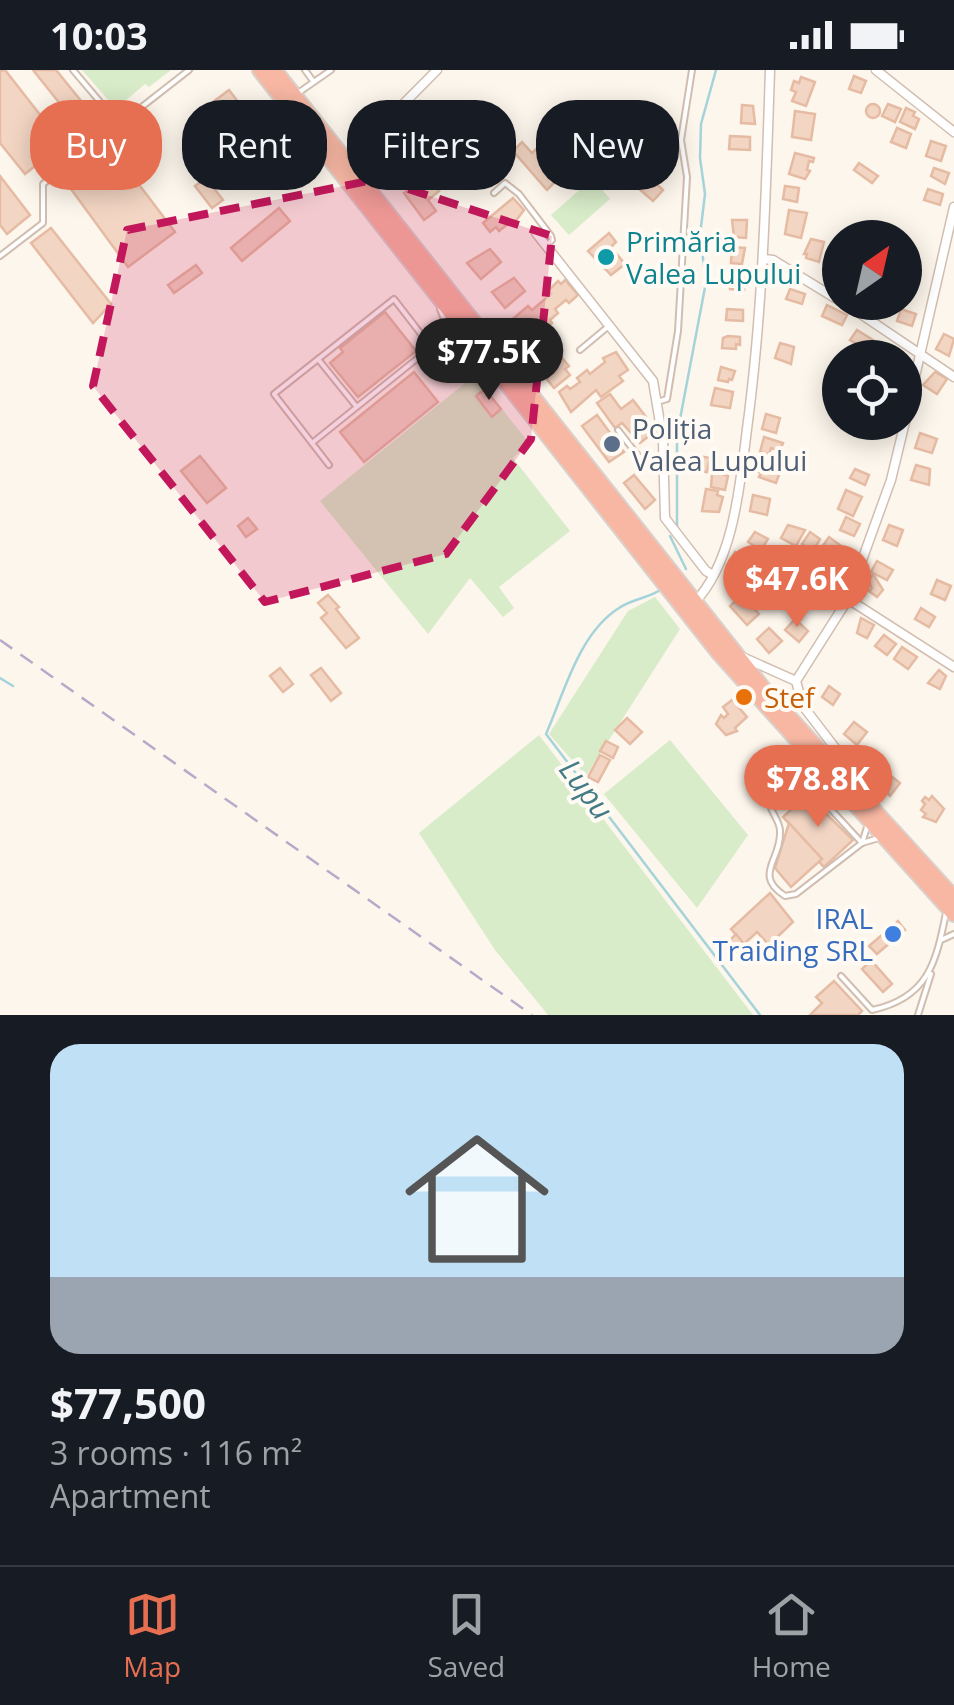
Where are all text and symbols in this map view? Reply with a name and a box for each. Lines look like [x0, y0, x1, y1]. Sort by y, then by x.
text: 10:03 [50, 9, 148, 61]
chip: Buy [30, 100, 162, 190]
chip: Rent [182, 100, 327, 190]
chip: Filters [347, 100, 516, 190]
chip: New [536, 100, 679, 190]
north arrow [822, 220, 922, 320]
map controls [822, 220, 922, 440]
place label: Primăria Valea Lupului [626, 222, 801, 292]
marker: Primăria Valea Lupului [595, 246, 617, 268]
pin: $77.5K [408, 318, 570, 403]
text: $77.5K [437, 329, 541, 372]
button: locate [822, 340, 922, 440]
place label: Poliția Valea Lupului [632, 409, 807, 479]
marker: Poliția Valea Lupului [601, 433, 623, 455]
pin: $47.6K [716, 545, 878, 630]
text: $47.6K [745, 556, 849, 599]
place label: Stef [764, 678, 816, 716]
marker: Stef [733, 686, 755, 708]
pin: $78.8K [737, 745, 899, 830]
water label: Lupu [551, 750, 623, 828]
text: $78.8K [766, 756, 870, 799]
place label: IRAL Traiding SRL [712, 899, 873, 969]
marker: IRAL Traiding SRL [882, 923, 904, 945]
icon: home [387, 1109, 567, 1289]
text: $77,500 [50, 1374, 206, 1431]
text: 3 rooms · 116 m² [50, 1431, 302, 1474]
text: Apartment [50, 1474, 211, 1517]
tab: Map [123, 1587, 181, 1685]
tab: Saved [427, 1587, 505, 1685]
tab: Home [752, 1587, 831, 1685]

